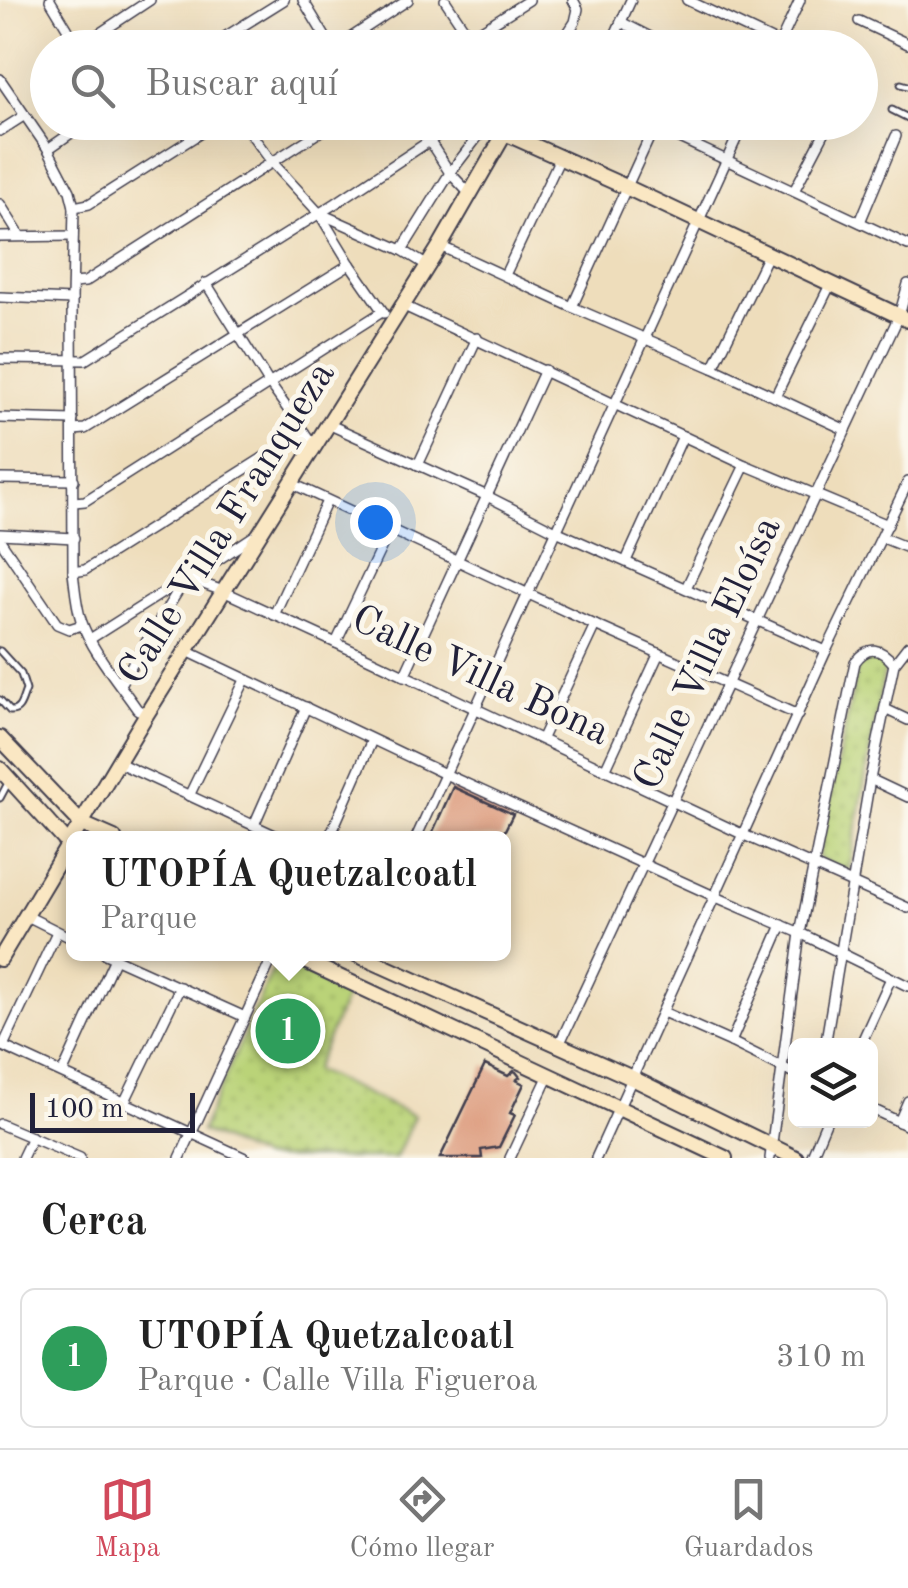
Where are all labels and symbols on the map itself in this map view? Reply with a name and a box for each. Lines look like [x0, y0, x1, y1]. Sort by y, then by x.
street label: Calle Villa Franqueza [112, 355, 344, 692]
your location [350, 497, 401, 548]
street label: Calle Villa Eloísa [628, 511, 790, 797]
street label: Calle Villa Bona [345, 600, 615, 754]
pin: 1 [256, 994, 320, 1068]
scale bar [30, 1088, 195, 1132]

